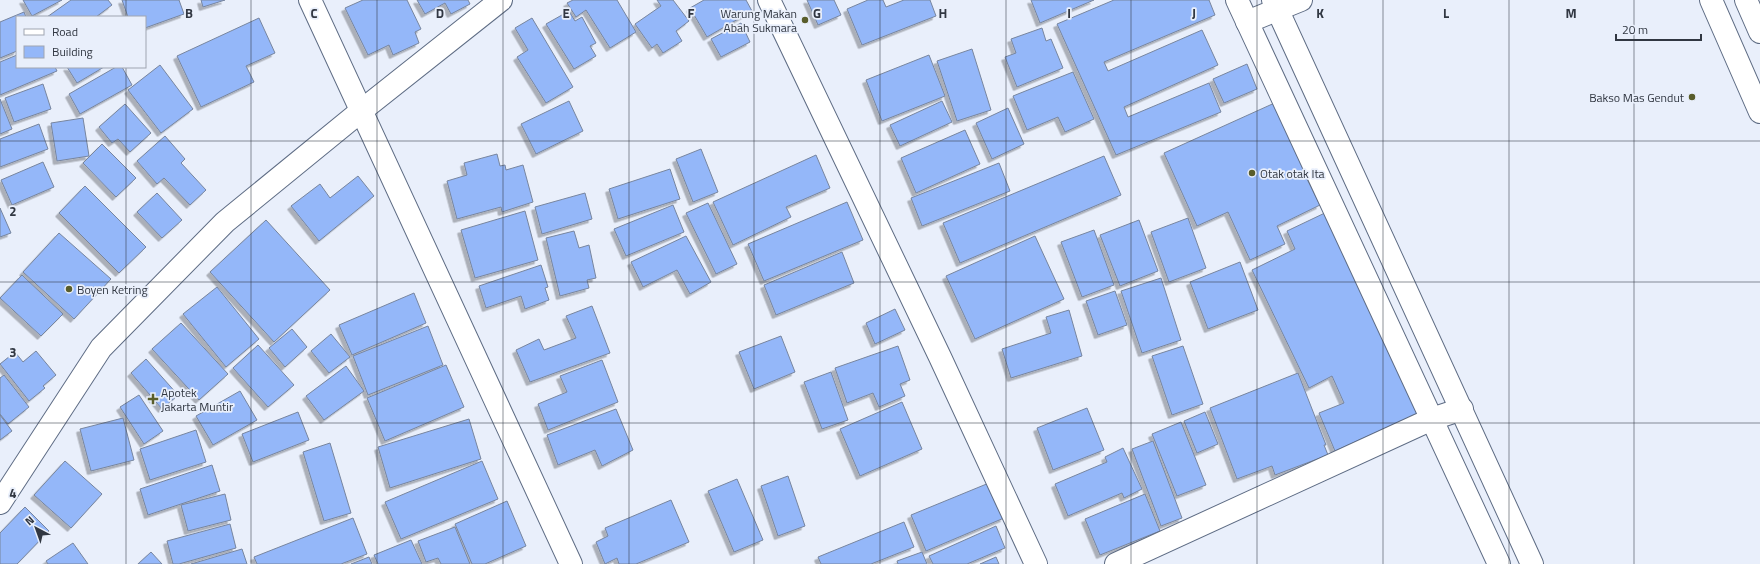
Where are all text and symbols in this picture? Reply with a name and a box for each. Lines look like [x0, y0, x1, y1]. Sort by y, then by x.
text: B [185, 3, 193, 23]
text: C [310, 3, 318, 23]
text: D [436, 3, 444, 23]
text: E [562, 3, 570, 23]
text: F [688, 3, 695, 23]
text: G [813, 3, 821, 23]
text: H [939, 3, 947, 23]
text: I [1067, 3, 1071, 23]
text: J [1192, 3, 1196, 23]
text: K [1316, 3, 1324, 23]
text: L [1443, 3, 1449, 23]
text: M [1565, 3, 1577, 23]
place label: Warung Makan Abah Sukmara [720, 4, 797, 37]
marker: Warung Makan Abah Sukmara [800, 15, 810, 25]
legend [16, 16, 146, 68]
scale bar [1616, 16, 1701, 42]
text: 20 m [1622, 20, 1648, 39]
text: Road [52, 22, 78, 41]
text: Building [52, 42, 93, 61]
place label: Bakso Mas Gendut [1589, 88, 1685, 107]
marker: Bakso Mas Gendut [1687, 92, 1697, 102]
place label: Otak otak Ita [1260, 164, 1325, 183]
marker: Otak otak Ita [1247, 168, 1257, 178]
text: 2 [9, 201, 17, 221]
place label: Boyen Ketring [77, 280, 148, 299]
marker: Boyen Ketring [64, 284, 74, 294]
text: 3 [9, 342, 17, 362]
place label: Apotek Jakarta Muntir [161, 383, 233, 416]
marker: Apotek Jakarta Muntir [148, 394, 158, 404]
text: 4 [9, 483, 17, 503]
north arrow [16, 508, 56, 548]
text: N [21, 512, 38, 529]

